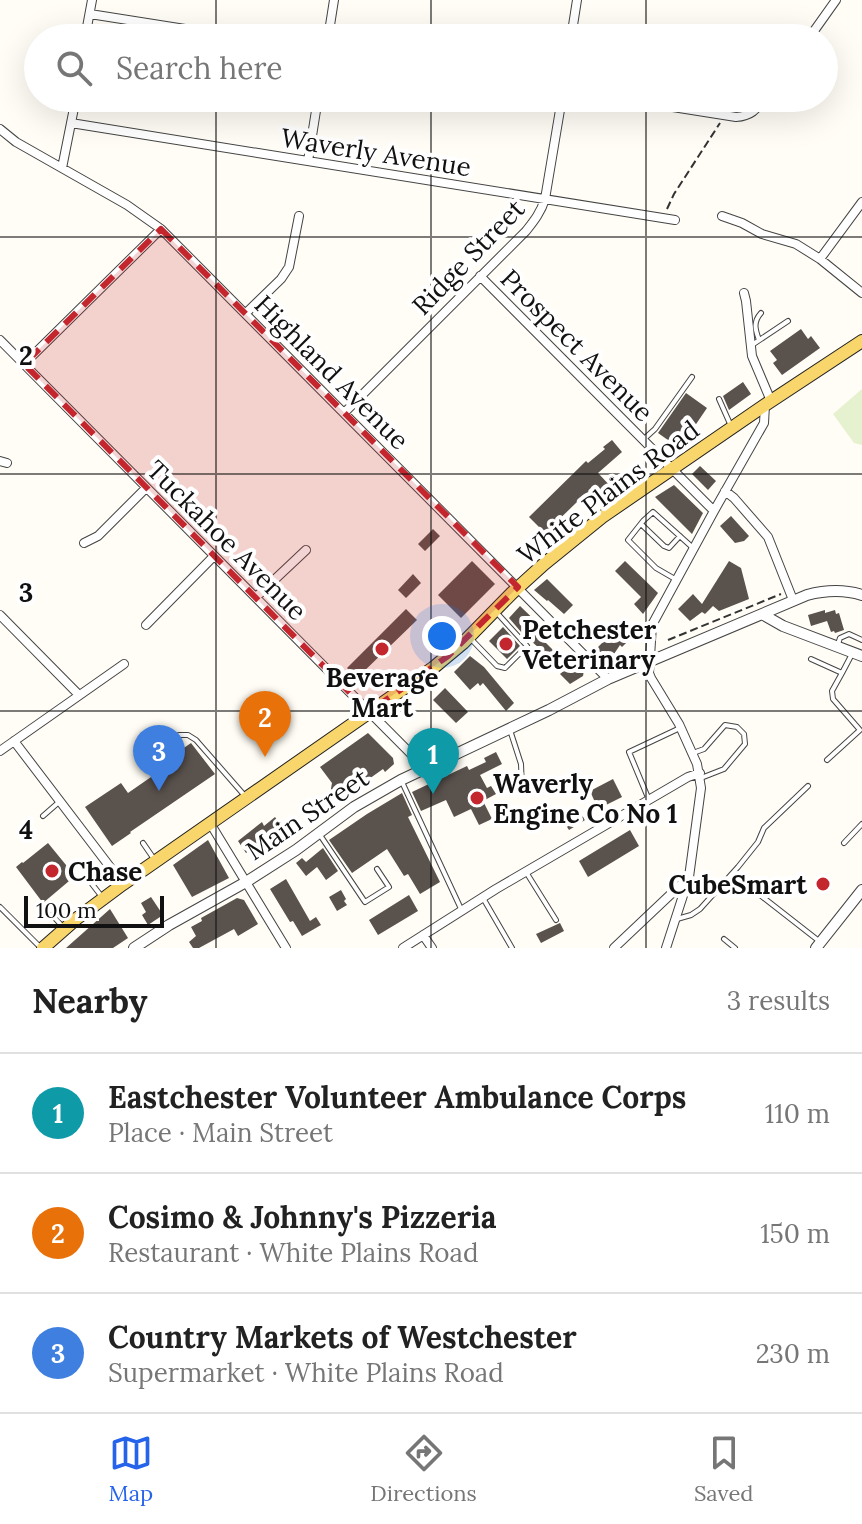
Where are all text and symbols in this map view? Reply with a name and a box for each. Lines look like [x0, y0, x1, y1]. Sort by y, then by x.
search box [24, 24, 838, 112]
icon: search [52, 46, 96, 90]
text: Search here [116, 49, 283, 87]
street label: Waverly Avenue [279, 121, 473, 183]
street label: Ridge Street [405, 192, 531, 322]
street label: Prospect Avenue [494, 262, 660, 428]
street label: Highland Avenue [248, 288, 416, 456]
text: 2 [19, 339, 33, 372]
street label: White Plains Road [511, 413, 705, 571]
street label: Tuckahoe Avenue [140, 453, 314, 627]
text: 3 [19, 576, 33, 609]
place label: Petchester Veterinary [522, 613, 657, 676]
your location [422, 616, 462, 656]
marker: Petchester Veterinary [497, 635, 515, 653]
marker: Beverage Mart [373, 640, 391, 658]
place label: Beverage Mart [325, 661, 439, 724]
pin: 2 [239, 691, 291, 757]
pin: 3 [133, 725, 185, 791]
pin: 1 [407, 728, 459, 794]
street label: Main Street [239, 761, 375, 867]
place label: Waverly Engine Co No 1 [493, 767, 678, 830]
marker: Waverly Engine Co No 1 [468, 789, 486, 807]
text: 4 [19, 813, 33, 846]
place label: Chase [68, 855, 142, 888]
marker: Chase [43, 862, 61, 880]
place label: CubeSmart [668, 868, 808, 901]
marker: CubeSmart [814, 875, 832, 893]
scale bar [24, 892, 164, 928]
text: 100 m [36, 896, 97, 924]
text: Nearby [32, 979, 148, 1022]
text: 3 results [727, 984, 830, 1017]
text: Eastchester Volunteer Ambulance Corps [108, 1078, 686, 1116]
text: 1 [53, 1097, 63, 1130]
text: 110 m [765, 1097, 830, 1130]
text: Place · Main Street [108, 1116, 333, 1149]
text: Cosimo & Johnny's Pizzeria [108, 1198, 497, 1236]
text: 2 [51, 1217, 65, 1250]
text: 150 m [760, 1217, 830, 1250]
text: Restaurant · White Plains Road [108, 1236, 479, 1269]
text: Country Markets of Westchester [108, 1318, 577, 1356]
text: 3 [51, 1337, 65, 1370]
text: 230 m [756, 1337, 830, 1370]
text: Supermarket · White Plains Road [108, 1356, 504, 1389]
tab: Map [109, 1431, 153, 1507]
tab: Directions [370, 1431, 477, 1507]
tab: Saved [694, 1431, 753, 1507]

